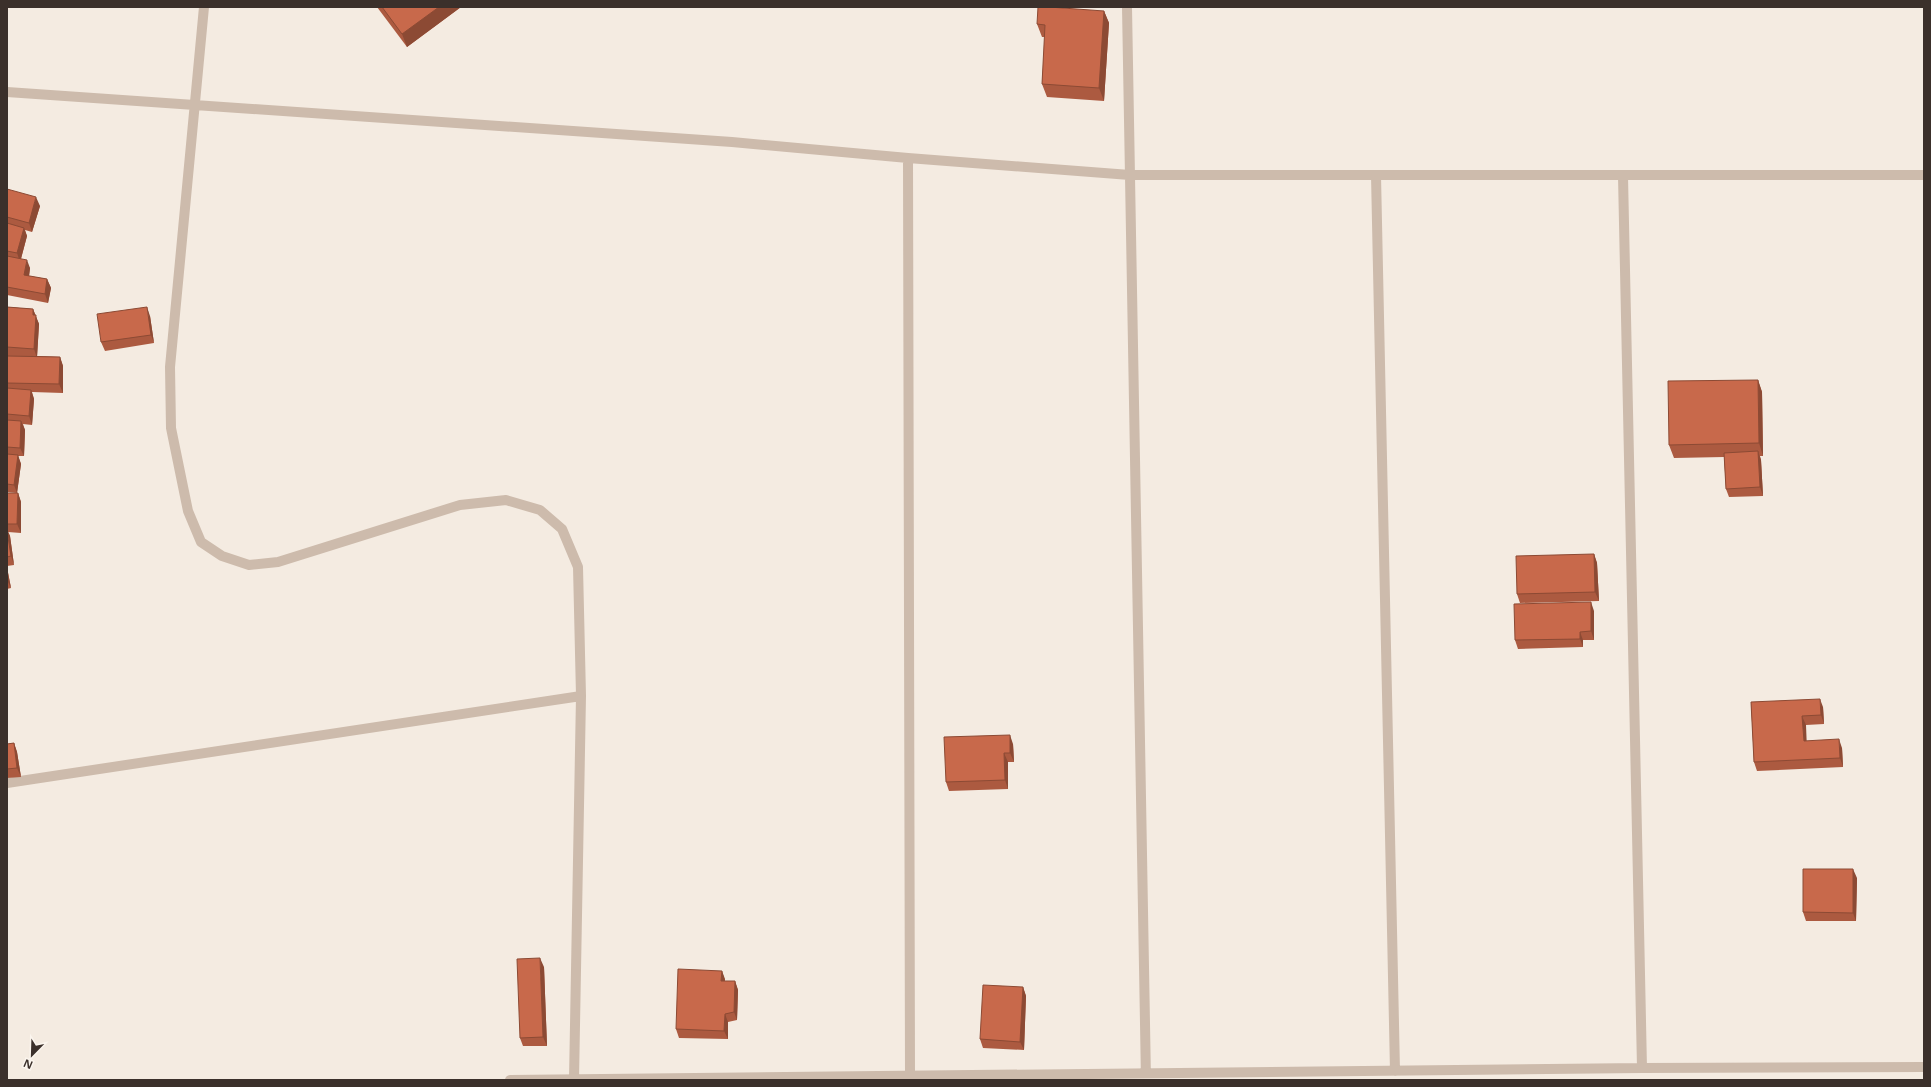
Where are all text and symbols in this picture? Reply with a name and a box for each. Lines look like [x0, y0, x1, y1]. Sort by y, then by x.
north arrow [12, 1035, 52, 1075]
text: N [21, 1056, 35, 1073]

